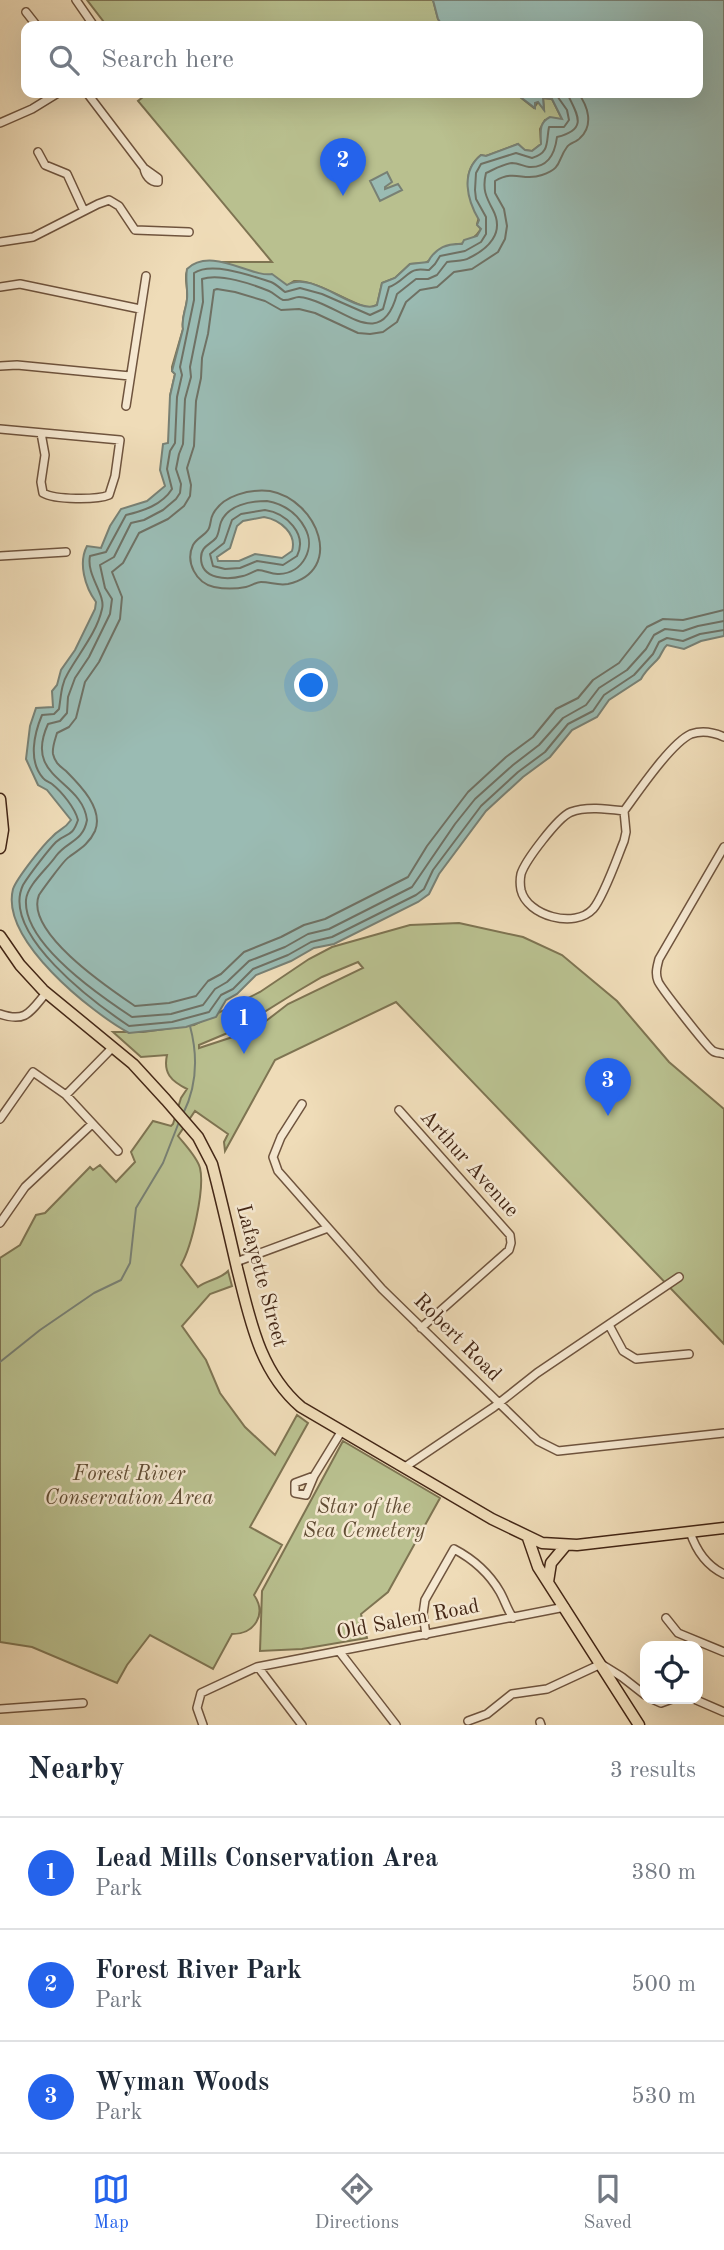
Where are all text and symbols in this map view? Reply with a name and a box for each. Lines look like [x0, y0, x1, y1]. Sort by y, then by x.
search box [21, 21, 703, 98]
icon: search [45, 41, 83, 79]
text: Search here [101, 47, 234, 73]
pin: 2 [320, 138, 366, 196]
your location [294, 668, 328, 702]
pin: 1 [221, 996, 267, 1054]
pin: 3 [585, 1058, 631, 1116]
street label: Arthur Avenue [416, 1107, 522, 1221]
street label: Lafayette Street [232, 1202, 290, 1350]
street label: Robert Road [409, 1290, 505, 1386]
park label: Forest River Conservation Area [45, 1464, 213, 1509]
park label: Star of the Sea Cemetery [303, 1497, 425, 1542]
street label: Old Salem Road [335, 1596, 481, 1644]
map controls [640, 1641, 703, 1704]
button: locate [640, 1641, 703, 1704]
text: Nearby [28, 1755, 125, 1785]
text: 3 results [610, 1759, 696, 1782]
text: Lead Mills Conservation Area [95, 1846, 438, 1872]
text: 1 [44, 1861, 58, 1884]
text: 380 m [631, 1861, 696, 1884]
text: Park [95, 1877, 142, 1900]
text: Forest River Park [95, 1958, 302, 1984]
text: 2 [44, 1973, 58, 1996]
text: 500 m [631, 1973, 696, 1996]
text: Park [95, 1989, 142, 2012]
text: Wyman Woods [95, 2070, 269, 2096]
text: 3 [44, 2085, 58, 2108]
text: 530 m [631, 2085, 696, 2108]
text: Park [95, 2101, 142, 2124]
tab: Map [92, 2170, 130, 2235]
tab: Directions [315, 2170, 399, 2235]
tab: Saved [583, 2170, 632, 2235]

